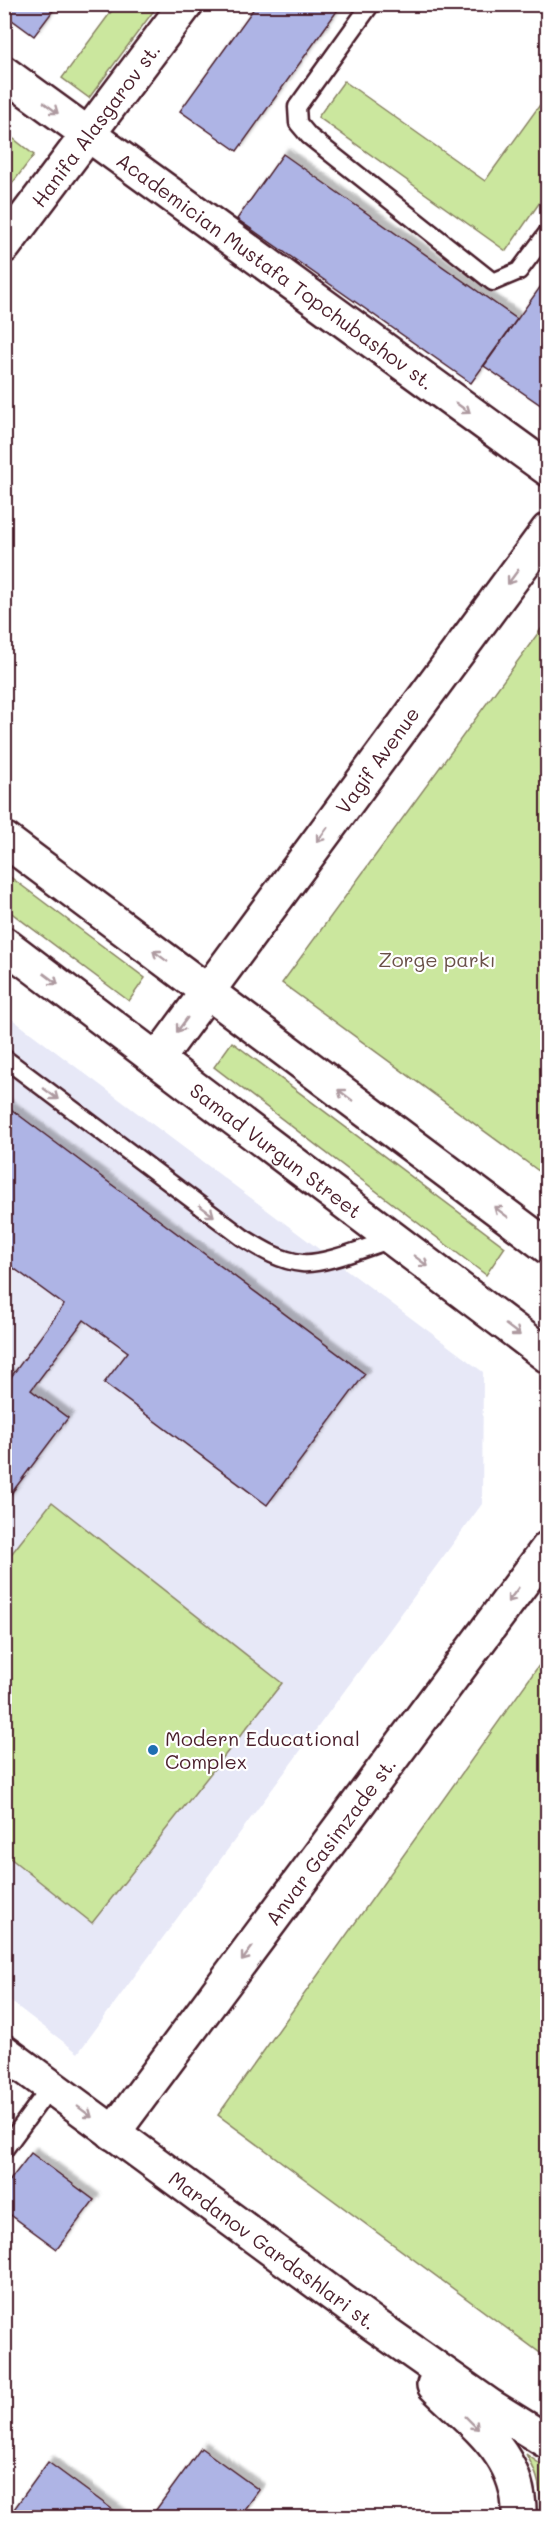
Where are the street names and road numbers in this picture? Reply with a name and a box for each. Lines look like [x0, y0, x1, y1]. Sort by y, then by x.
street label: Hanifa Alasgarov st. [25, 37, 166, 212]
street label: Academician Mustafa Topchubashov st. [112, 146, 440, 395]
street label: Vagif Avenue [329, 701, 425, 819]
street label: Samad Vurgun Street [185, 1077, 367, 1224]
street label: Anvar Gasimzade st. [259, 1752, 401, 1930]
street label: Mardanov Gardashlari st. [164, 2165, 382, 2335]

